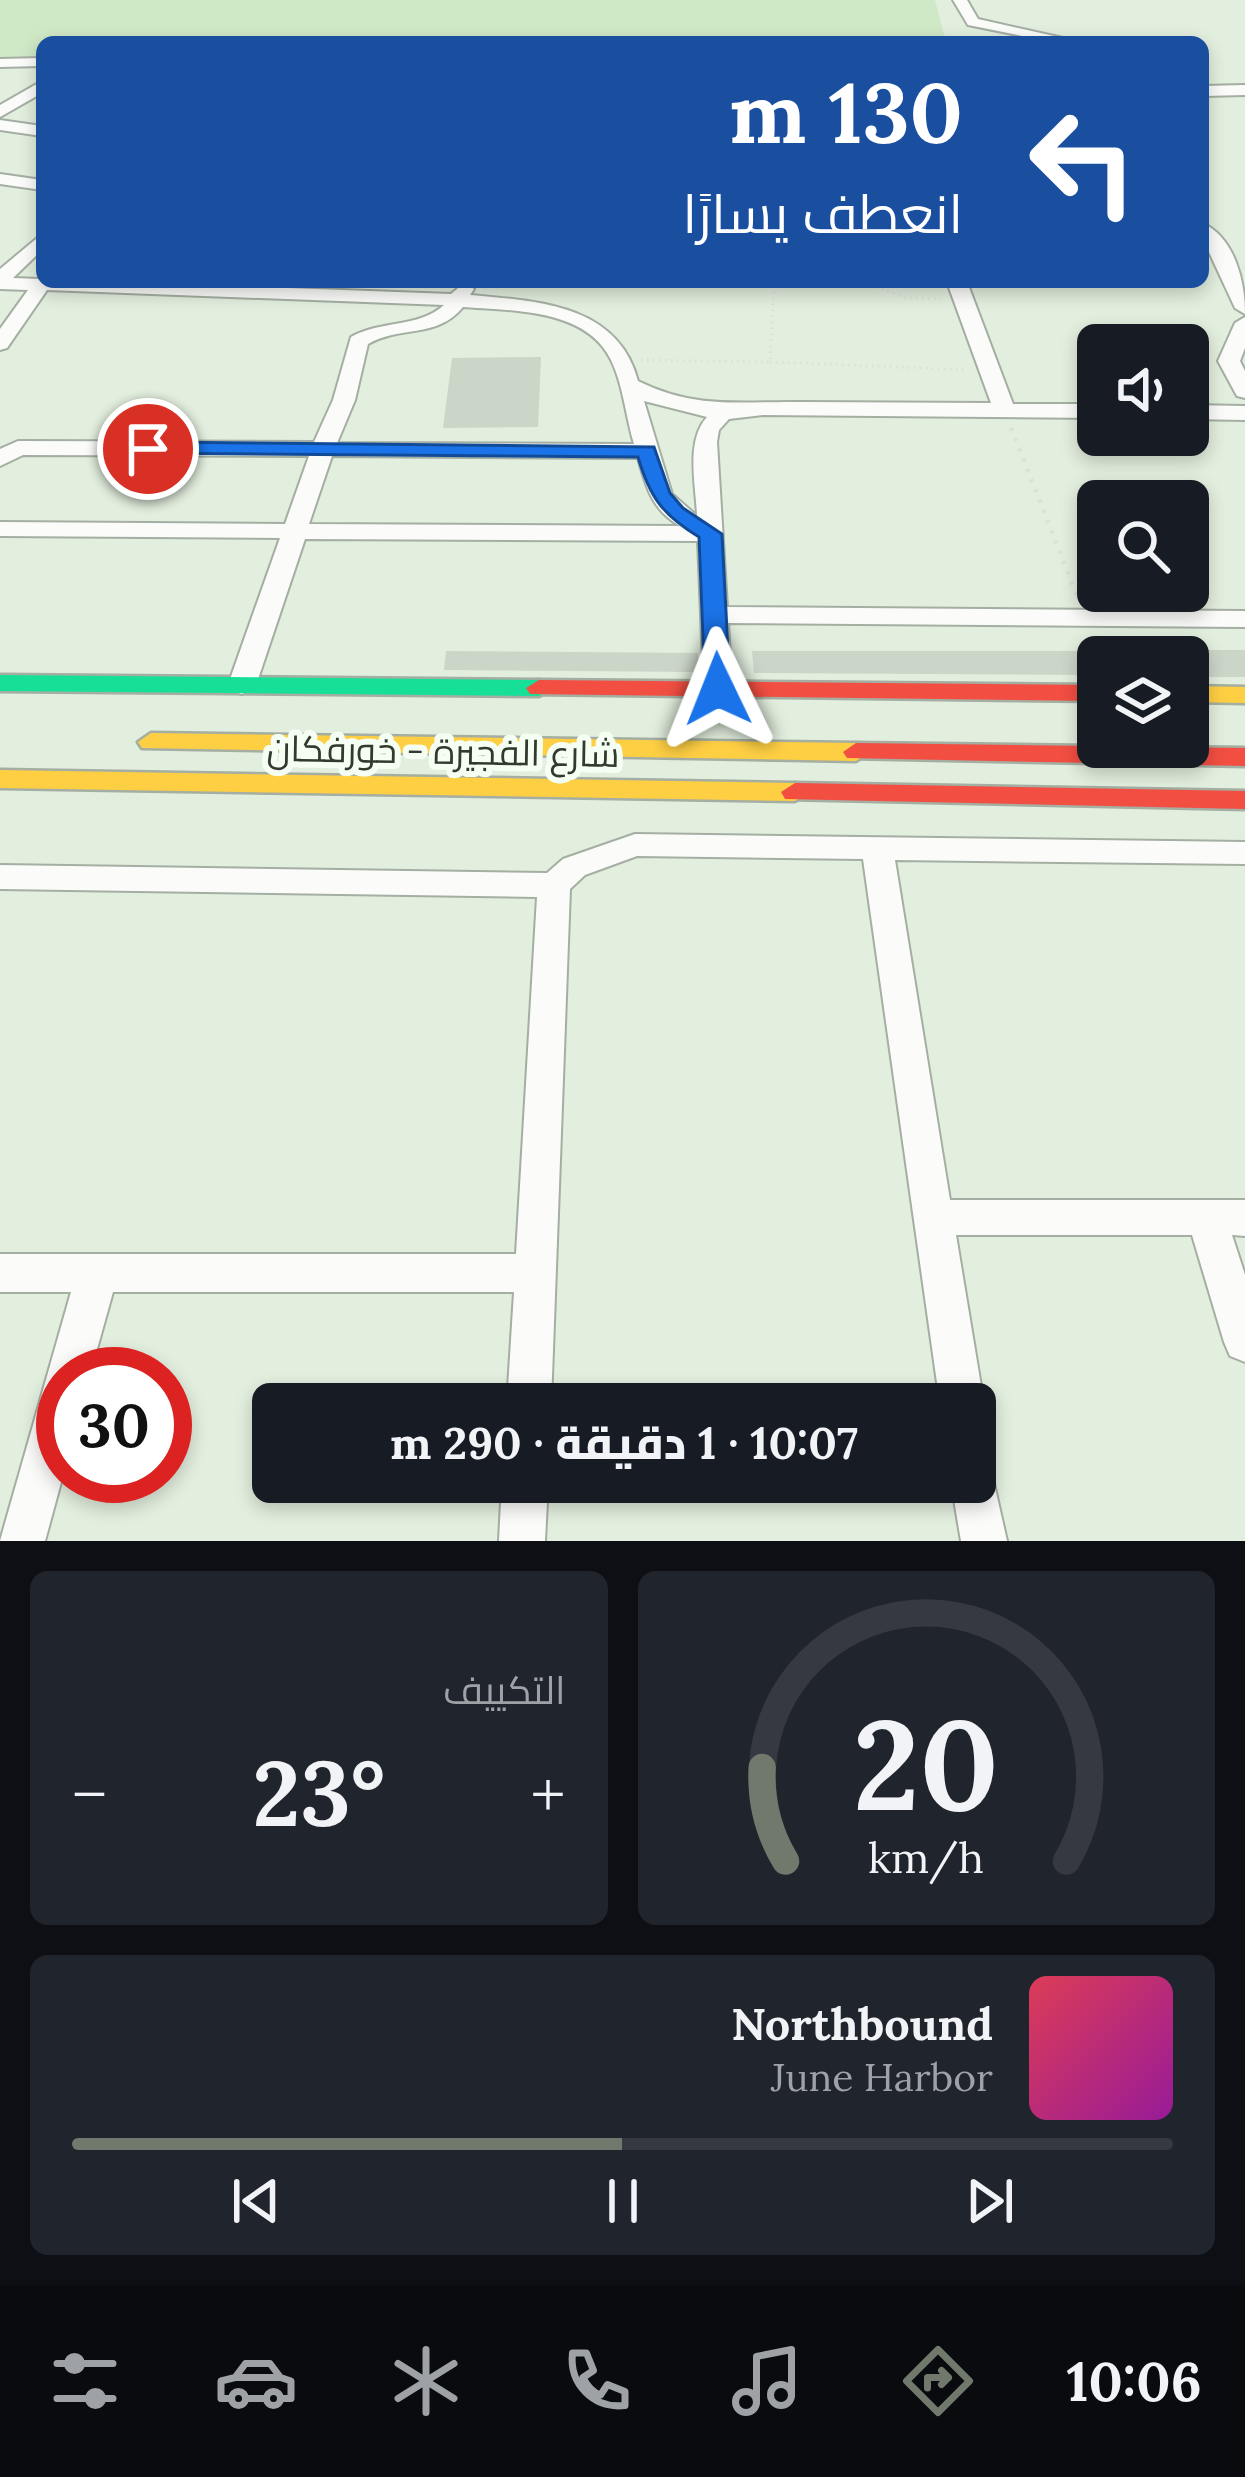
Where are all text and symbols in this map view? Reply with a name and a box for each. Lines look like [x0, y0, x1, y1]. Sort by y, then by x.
text: 130 m [729, 58, 963, 166]
icon: left [1005, 84, 1161, 240]
text: انعطف يسارًا [683, 179, 963, 248]
map controls [1077, 324, 1209, 768]
button: sound [1077, 324, 1209, 456]
pin [97, 398, 199, 500]
icon: arrive [115, 416, 181, 482]
button: search [1077, 480, 1209, 612]
position arrow [655, 626, 781, 752]
button: layers [1077, 636, 1209, 768]
street label: شارع الفجيرة - خورفكان [266, 725, 620, 779]
speed limit sign: 30 [36, 1347, 192, 1503]
text: 10:07 · 1 دقيقة · 290 m [390, 1414, 858, 1471]
text: التكييف [443, 1665, 566, 1715]
text: 20 [853, 1684, 999, 1844]
text: 23° [252, 1735, 385, 1851]
text: − [72, 1752, 107, 1836]
text: + [531, 1752, 566, 1836]
text: km/h [868, 1830, 984, 1885]
text: Northbound [731, 1995, 993, 2052]
text: June Harbor [771, 2052, 993, 2102]
icon: previous [223, 2168, 289, 2234]
icon: pause [590, 2168, 656, 2234]
icon: next [957, 2168, 1023, 2234]
icon: filters [43, 2339, 127, 2423]
icon: car [214, 2339, 298, 2423]
icon: climate [384, 2339, 468, 2423]
icon: phone [555, 2339, 639, 2423]
icon: music [725, 2339, 809, 2423]
icon: directions [896, 2339, 980, 2423]
text: 10:06 [1067, 2347, 1202, 2416]

